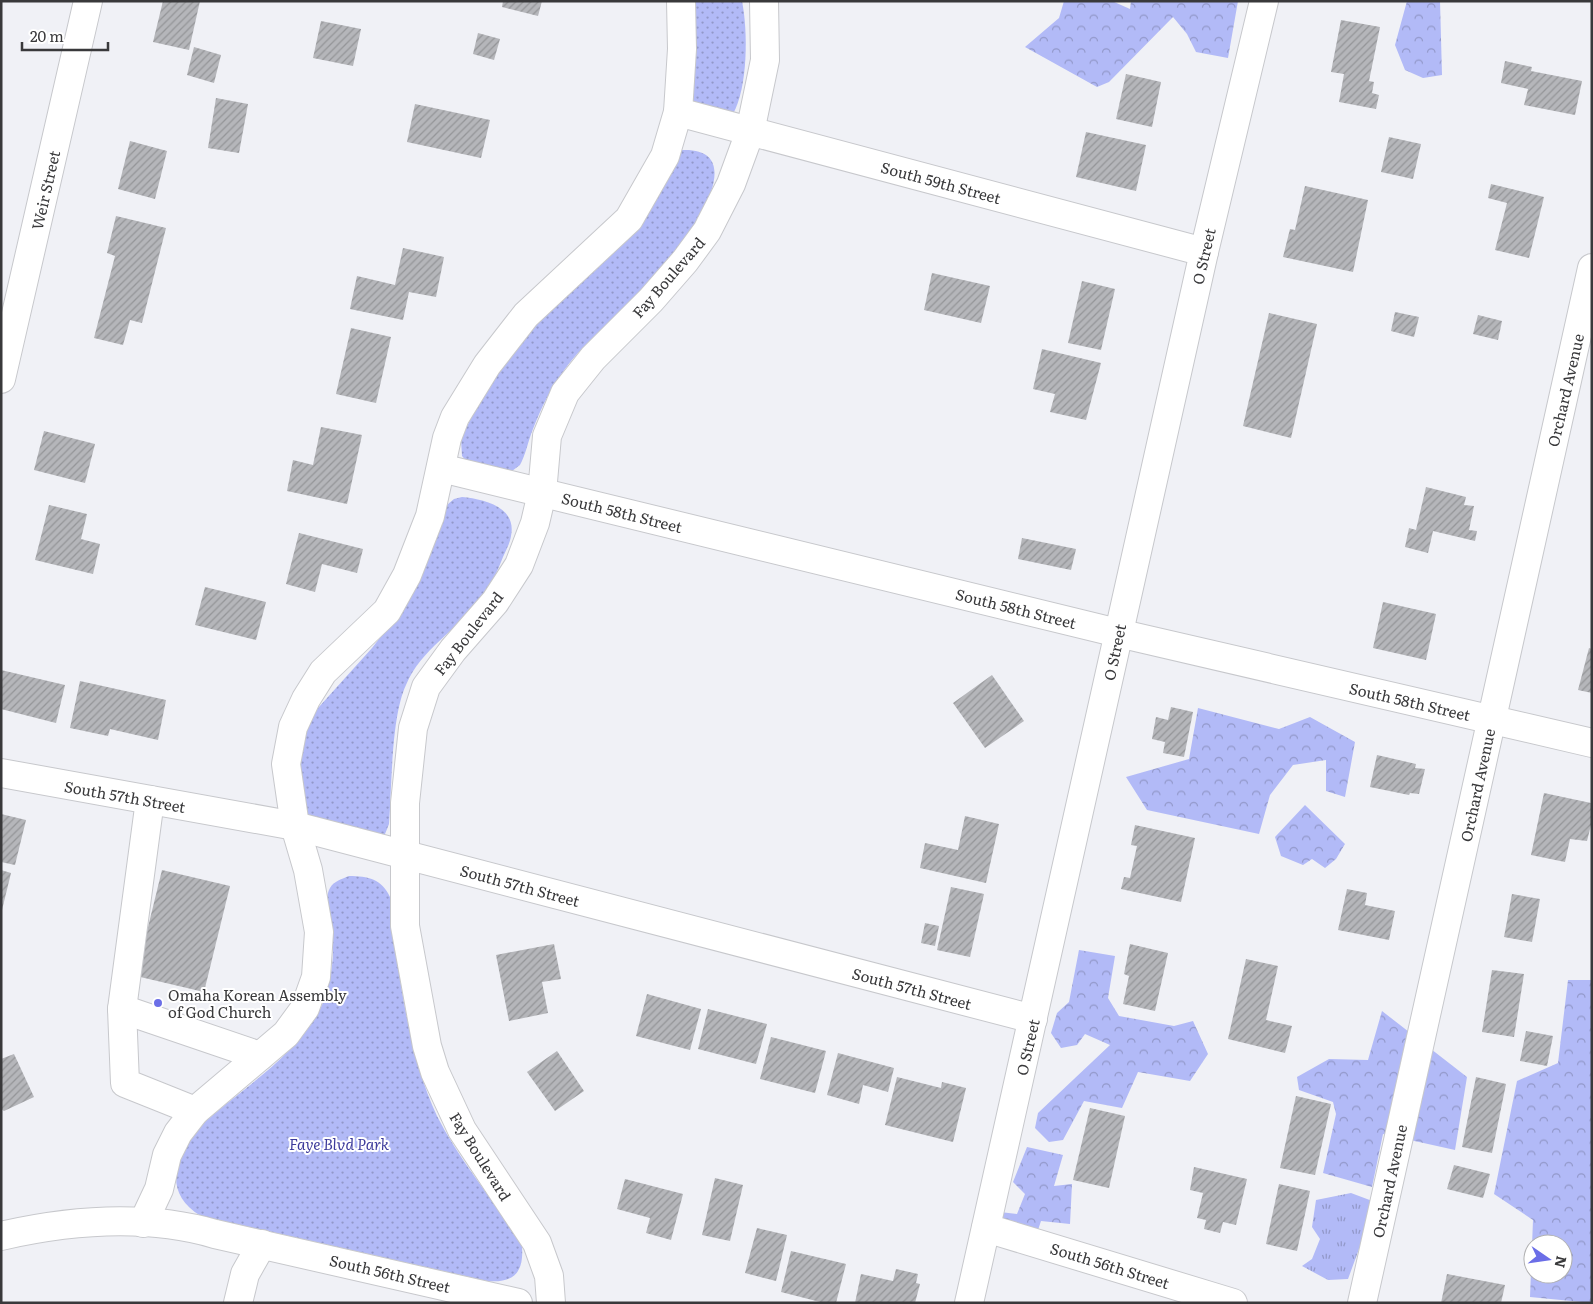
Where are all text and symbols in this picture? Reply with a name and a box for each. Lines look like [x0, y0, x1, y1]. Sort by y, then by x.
scale bar [22, 20, 109, 52]
text: 20 m [30, 24, 64, 47]
street label: Weir Street [25, 148, 65, 232]
street label: South 59th Street [879, 155, 1003, 209]
street label: O Street [1185, 225, 1221, 287]
street label: Fay Boulevard [626, 231, 710, 323]
street label: Orchard Avenue [1541, 331, 1589, 449]
street label: South 58th Street [559, 486, 685, 538]
street label: South 58th Street [953, 582, 1079, 634]
street label: Fay Boulevard [428, 586, 508, 680]
street label: O Street [1097, 622, 1131, 682]
street label: South 58th Street [1347, 676, 1473, 726]
street label: Orchard Avenue [1454, 726, 1500, 844]
street label: South 57th Street [63, 774, 187, 818]
street label: South 57th Street [458, 858, 582, 912]
street label: South 57th Street [850, 961, 974, 1015]
place label: Omaha Korean Assembly of God Church [168, 983, 347, 1023]
marker: Omaha Korean Assembly of God Church [152, 997, 164, 1009]
street label: O Street [1009, 1016, 1045, 1078]
street label: Fay Boulevard [445, 1107, 517, 1205]
street label: Orchard Avenue [1366, 1122, 1412, 1240]
park label: Faye Blvd Park [289, 1132, 390, 1155]
north arrow [1523, 1234, 1573, 1284]
street label: South 56th Street [1048, 1236, 1172, 1294]
street label: South 56th Street [327, 1248, 453, 1298]
text: N [1551, 1254, 1573, 1270]

